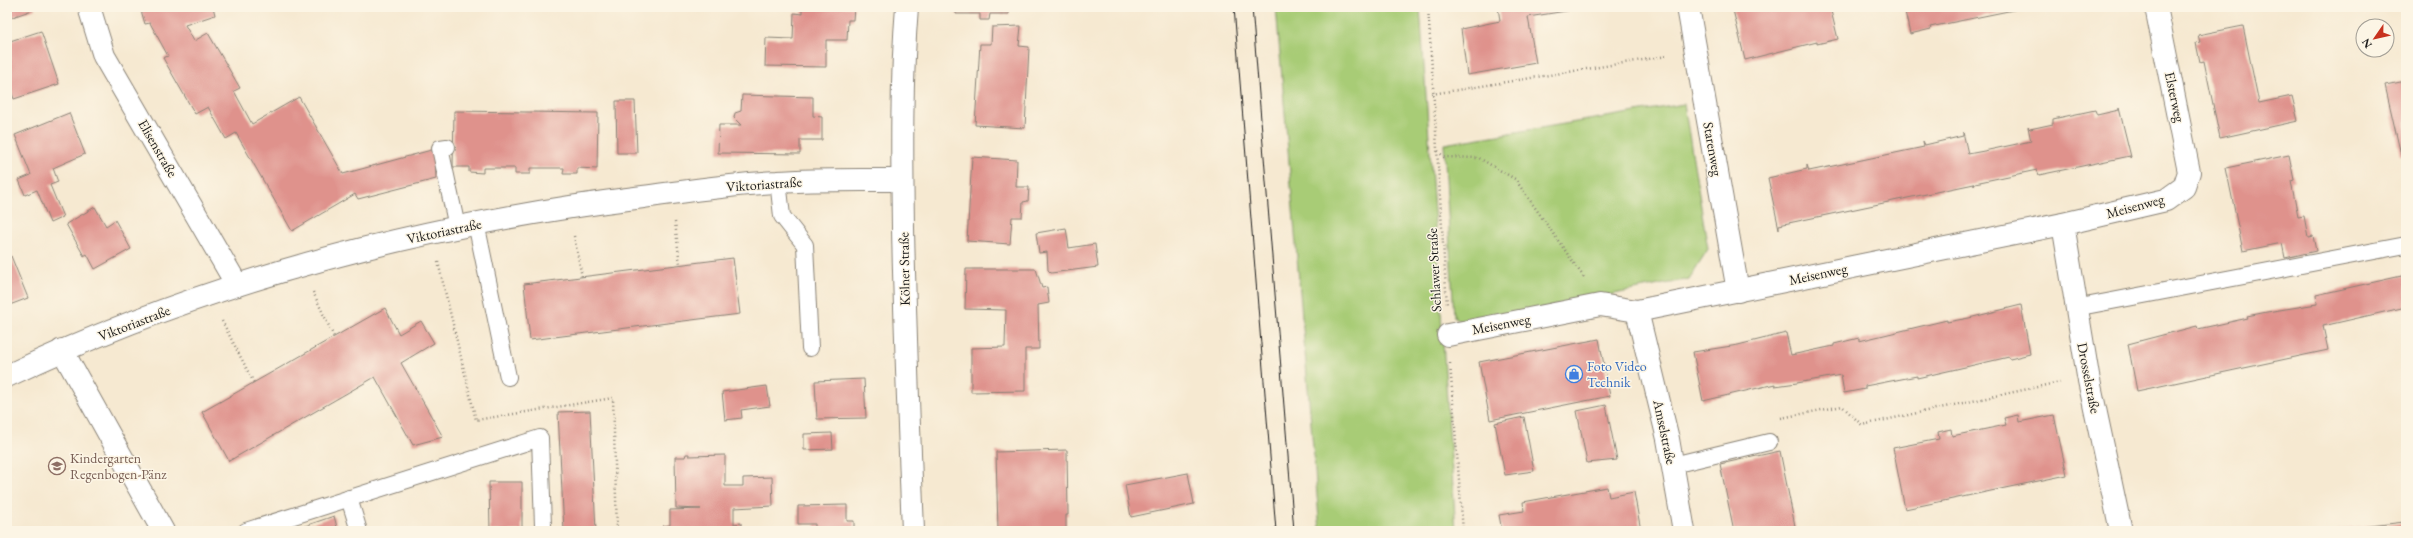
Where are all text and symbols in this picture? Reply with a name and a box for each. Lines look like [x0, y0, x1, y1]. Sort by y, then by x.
north arrow [2355, 18, 2395, 58]
text: N [2358, 36, 2375, 51]
street label: Elsterweg [2161, 70, 2189, 125]
street label: Elisenstraße [134, 116, 182, 181]
street label: Starenweg [1699, 121, 1727, 178]
street label: Viktoriastraße [726, 172, 803, 196]
street label: Meisenweg [2104, 189, 2167, 222]
street label: Viktoriastraße [405, 214, 483, 248]
street label: Schlawer Straße [1423, 227, 1445, 312]
street label: Kölner Straße [894, 232, 914, 306]
street label: Meisenweg [1787, 259, 1850, 289]
street label: Viktoriastraße [95, 301, 173, 345]
street label: Meisenweg [1470, 309, 1533, 338]
street label: Drosselstraße [2073, 341, 2105, 415]
place label: Foto Video Technik [1587, 357, 1647, 391]
shop icon: Foto Video Technik [1564, 364, 1584, 384]
street label: Amselstraße [1649, 397, 1681, 466]
place label: Kindergarten Regenbogen-Pänz [70, 449, 167, 483]
school or university icon: Kindergarten Regenbogen-Pänz [47, 456, 67, 476]

